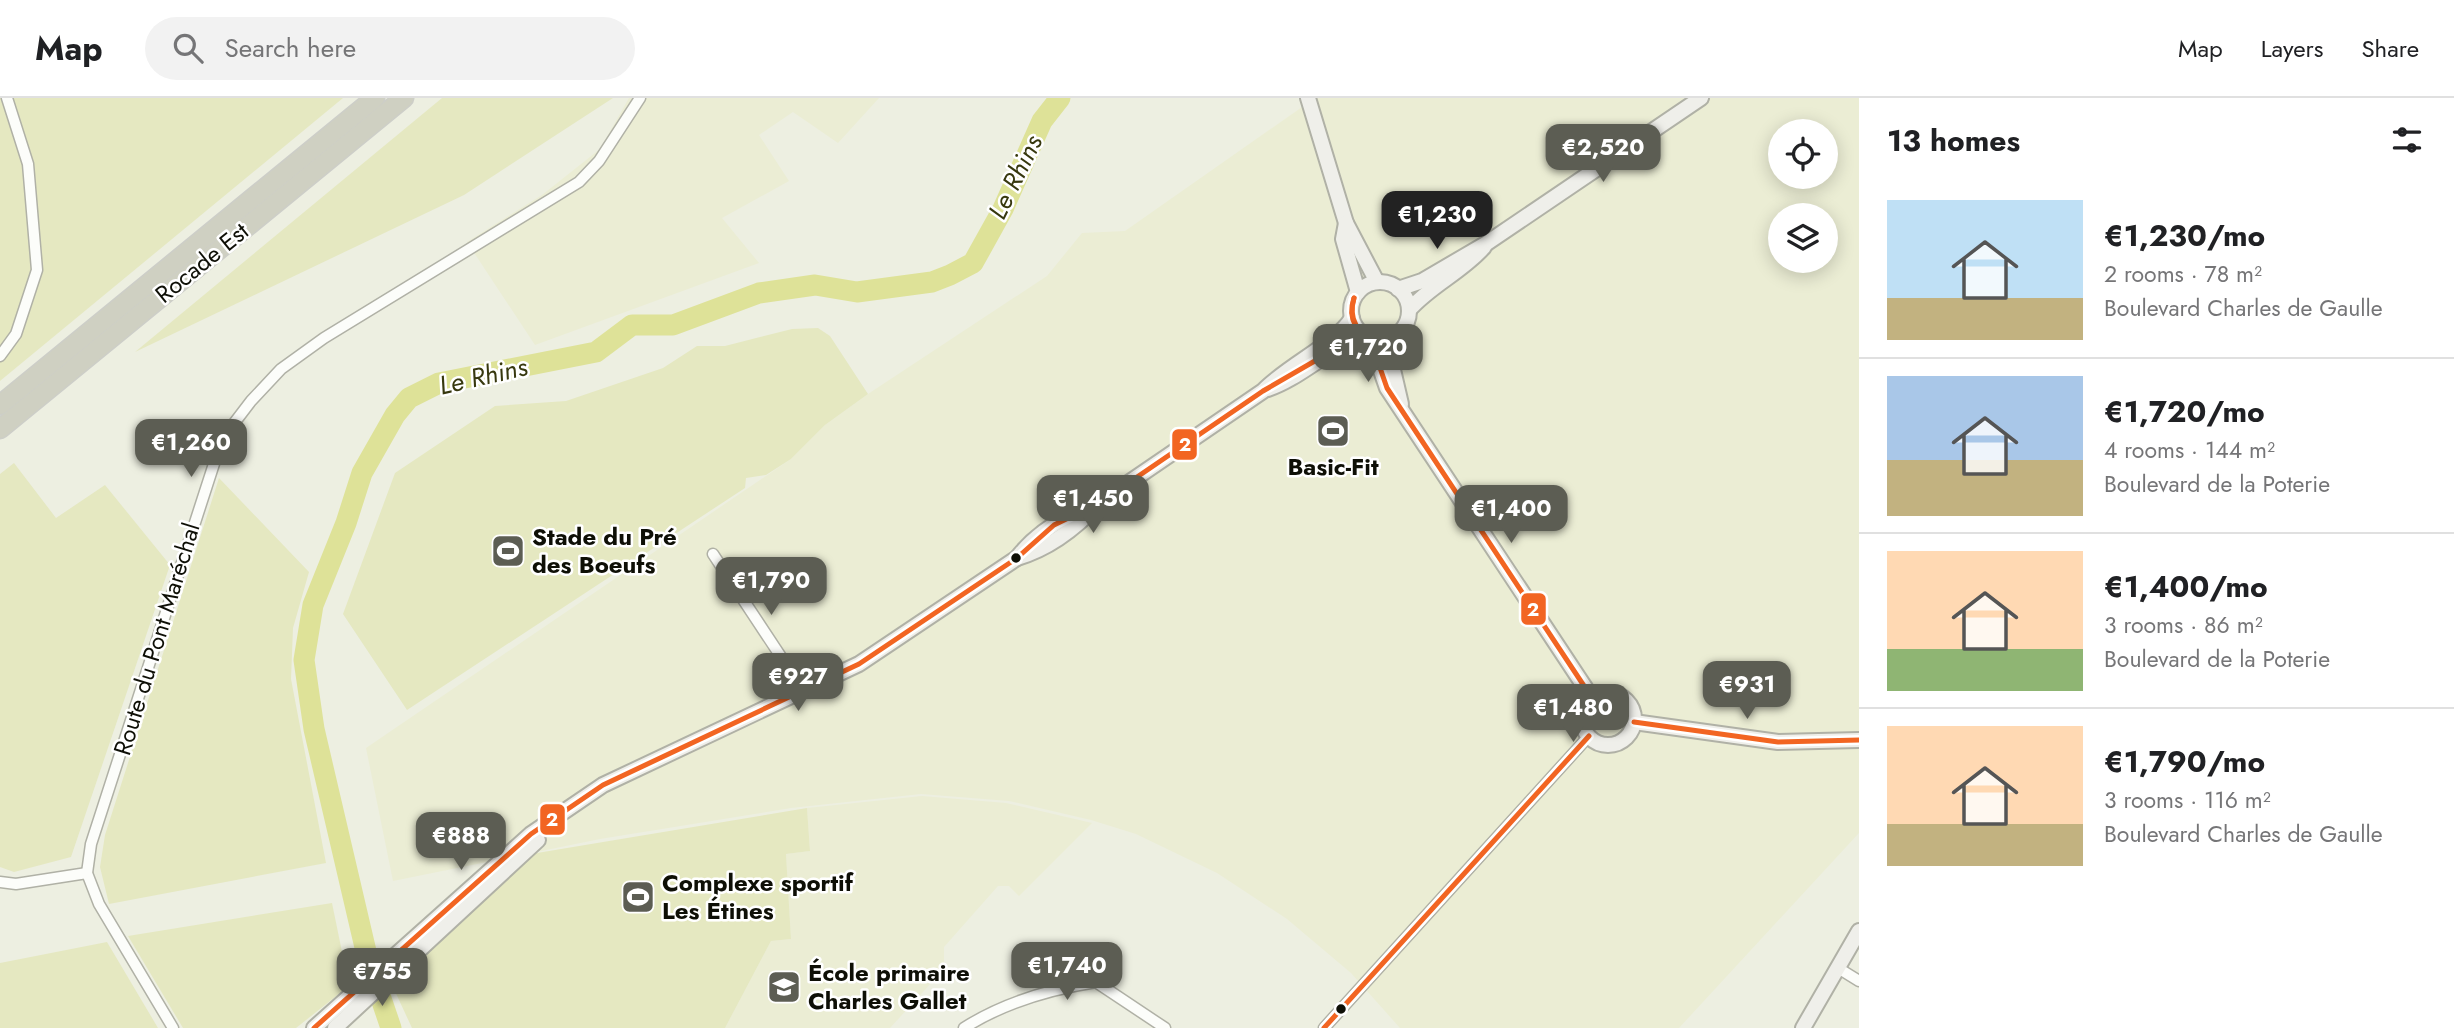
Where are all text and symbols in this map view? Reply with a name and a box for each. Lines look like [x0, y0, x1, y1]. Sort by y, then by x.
search box [145, 17, 635, 80]
text: Map [35, 25, 103, 72]
icon: search [169, 29, 207, 67]
text: Search here [225, 29, 356, 67]
text: Map [2178, 31, 2223, 66]
text: Layers [2261, 31, 2323, 66]
text: Share [2361, 31, 2419, 66]
map controls [1768, 119, 1838, 273]
button: locate [1768, 119, 1838, 189]
text: 13 homes [1887, 119, 2020, 162]
icon: filters [2388, 121, 2426, 159]
pin: €2,520 [1546, 125, 1660, 184]
water label: Le Rhins [978, 128, 1052, 226]
text: €2,520 [1562, 130, 1644, 164]
pin: €1,230 [1380, 192, 1494, 251]
text: €1,230 [1398, 197, 1476, 231]
button: layers [1768, 203, 1838, 273]
street label: Rocade Est [147, 214, 256, 311]
text: €1,230/mo [2104, 214, 2265, 257]
icon: home [1943, 228, 2027, 312]
text: 2 rooms · 78 m² [2104, 257, 2262, 291]
text: Boulevard Charles de Gaulle [2104, 291, 2383, 325]
pin: €1,720 [1311, 324, 1425, 384]
text: €1,720 [1329, 330, 1407, 364]
water label: Le Rhins [435, 347, 532, 405]
text: €1,720/mo [2104, 390, 2265, 433]
icon: home [1943, 404, 2027, 488]
sports icon: Basic-Fit [1314, 412, 1352, 450]
pin: €1,260 [134, 420, 248, 479]
text: €1,260 [151, 425, 231, 459]
line badge: 2 [1171, 428, 1198, 461]
text: 2 [1179, 431, 1191, 458]
text: 4 rooms · 144 m² [2104, 433, 2275, 467]
place label: Basic-Fit [1287, 449, 1379, 484]
text: Boulevard de la Poterie [2104, 467, 2330, 501]
pin: €1,450 [1036, 476, 1150, 535]
text: €1,450 [1053, 481, 1133, 515]
pin: €1,400 [1454, 486, 1568, 545]
text: €1,400 [1471, 491, 1551, 525]
street label: Route du Pont Maréchal [104, 518, 209, 759]
place label: Stade du Pré des Boeufs [532, 519, 677, 582]
sports icon: Stade du Pré des Boeufs [489, 532, 527, 570]
unlabelled marker [1009, 551, 1023, 565]
pin: €1,790 [714, 558, 828, 617]
text: €1,790 [732, 563, 810, 597]
text: €1,400/mo [2104, 565, 2268, 608]
icon: home [1943, 579, 2027, 663]
line badge: 2 [1520, 592, 1547, 626]
text: 2 [1527, 596, 1539, 623]
text: 3 rooms · 86 m² [2104, 608, 2263, 642]
text: Boulevard de la Poterie [2104, 642, 2330, 676]
pin: €927 [757, 654, 839, 713]
text: €927 [768, 659, 828, 693]
pin: €931 [1706, 662, 1788, 721]
text: €931 [1719, 667, 1775, 701]
pin: €1,480 [1516, 684, 1630, 744]
text: €1,480 [1533, 690, 1613, 724]
text: €1,790/mo [2104, 740, 2265, 783]
icon: home [1943, 754, 2027, 838]
text: 3 rooms · 116 m² [2104, 783, 2271, 817]
line badge: 2 [539, 803, 566, 836]
text: 2 [546, 806, 558, 833]
pin: €888 [420, 812, 502, 872]
text: Boulevard Charles de Gaulle [2104, 817, 2383, 851]
text: €888 [432, 818, 490, 852]
place label: Complexe sportif Les Étines [662, 865, 855, 928]
sports icon: Complexe sportif Les Étines [619, 878, 657, 916]
pin: €1,740 [1010, 942, 1124, 1002]
pin: €755 [341, 948, 423, 1008]
text: €1,740 [1027, 948, 1107, 982]
text: €755 [353, 954, 411, 988]
place label: École primaire Charles Gallet [808, 955, 970, 1018]
school or university icon: École primaire Charles Gallet [765, 968, 803, 1006]
unlabelled marker [1334, 1002, 1348, 1016]

